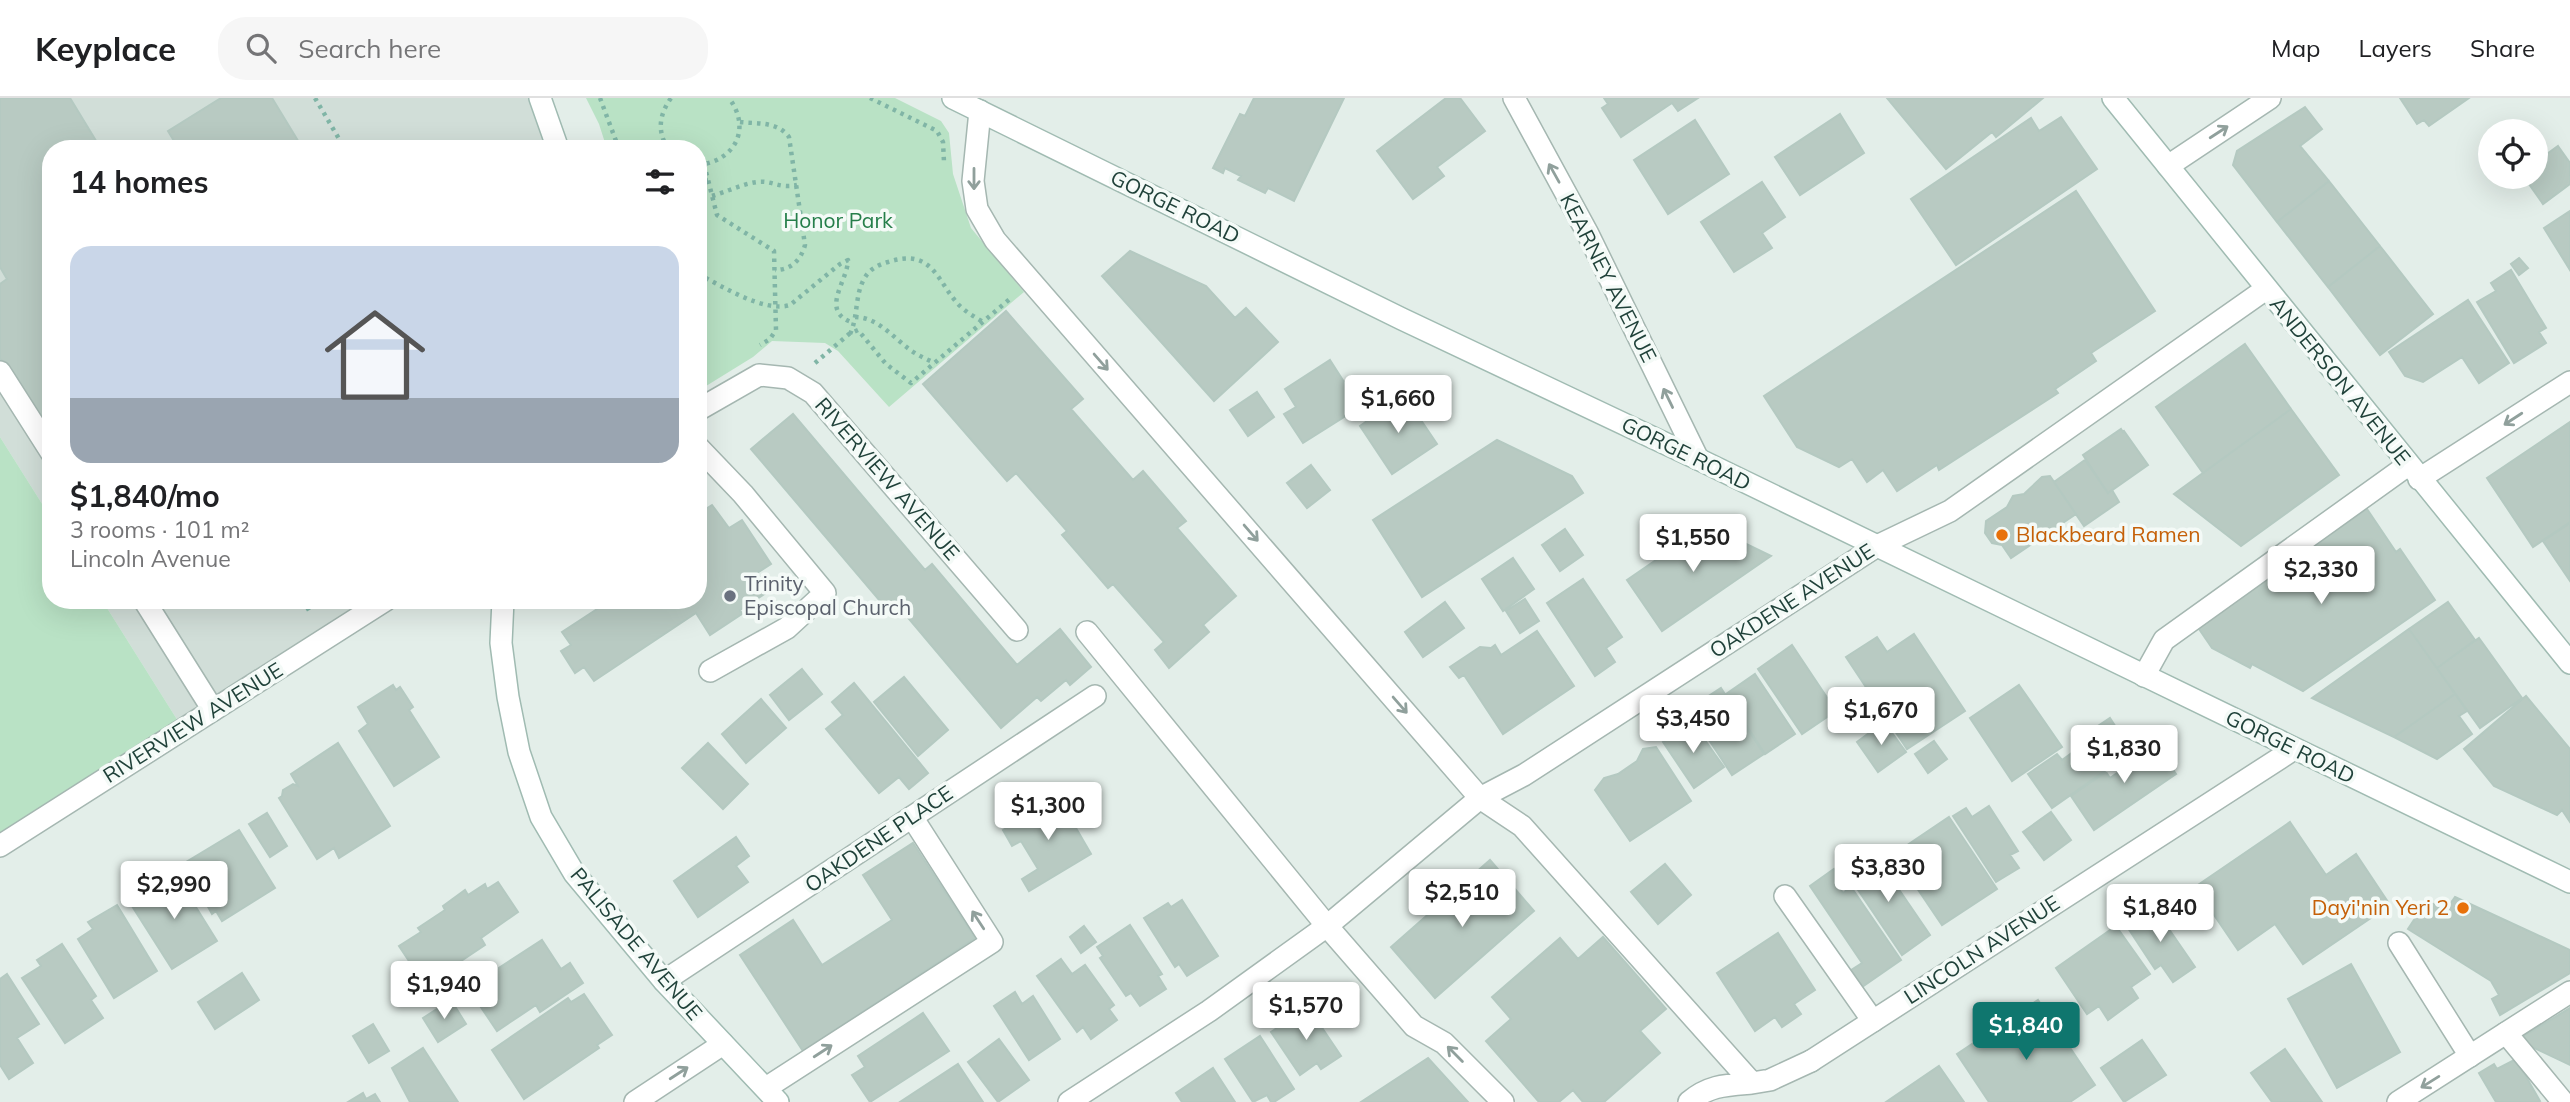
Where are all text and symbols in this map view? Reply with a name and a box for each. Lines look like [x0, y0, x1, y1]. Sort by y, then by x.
search box [218, 17, 708, 80]
text: Keyplace [35, 28, 176, 69]
icon: search [242, 29, 280, 67]
text: Search here [298, 32, 441, 65]
text: Map [2271, 33, 2320, 63]
text: Layers [2358, 33, 2432, 63]
text: Share [2470, 33, 2535, 63]
map controls [2478, 119, 2548, 189]
button: locate [2478, 119, 2548, 189]
one-way arrow [2209, 124, 2228, 139]
text: 14 homes [70, 163, 209, 201]
icon: filters [641, 163, 679, 201]
one-way arrow [1547, 163, 1560, 184]
street label: GORGE ROAD [1107, 164, 1244, 249]
one-way arrow [967, 168, 981, 191]
street label: KEARNEY AVENUE [1555, 189, 1663, 366]
park label: Honor Park [783, 207, 893, 233]
street label: ANDERSON AVENUE [2265, 291, 2417, 470]
icon: home [312, 292, 438, 418]
one-way arrow [1093, 353, 1109, 371]
pin: $1,660 [1341, 376, 1455, 435]
text: $1,660 [1361, 383, 1435, 412]
one-way arrow [1660, 388, 1674, 409]
street label: RIVERVIEW AVENUE [810, 392, 965, 565]
street label: GORGE ROAD [1618, 411, 1755, 496]
one-way arrow [2503, 413, 2523, 427]
text: $1,840/mo [70, 477, 220, 515]
pin: $1,550 [1636, 514, 1750, 574]
text: 3 rooms · 101 m² [70, 515, 250, 544]
place label: Blackbeard Ramen [2016, 521, 2201, 547]
text: $1,550 [1656, 522, 1730, 551]
one-way arrow [1243, 524, 1259, 542]
marker: Blackbeard Ramen [1994, 527, 2010, 543]
street label: OAKDENE AVENUE [1704, 537, 1879, 663]
text: Lincoln Avenue [70, 544, 231, 573]
pin: $2,330 [2264, 546, 2378, 606]
text: $2,330 [2284, 554, 2358, 583]
place label: Trinity Episcopal Church [744, 570, 911, 620]
marker: Trinity Episcopal Church [722, 588, 738, 604]
street label: RIVERVIEW AVENUE [98, 656, 287, 788]
pin: $1,670 [1824, 688, 1938, 747]
text: $1,670 [1844, 695, 1918, 724]
one-way arrow [1392, 696, 1408, 714]
pin: $3,450 [1636, 696, 1750, 755]
text: $3,450 [1656, 703, 1730, 732]
street label: GORGE ROAD [2222, 704, 2359, 789]
pin: $1,830 [2067, 726, 2181, 785]
text: $1,830 [2087, 733, 2161, 762]
street label: OAKDENE PLACE [800, 779, 957, 897]
pin: $1,300 [991, 782, 1105, 842]
text: $1,300 [1011, 790, 1085, 819]
pin: $3,830 [1831, 844, 1945, 904]
text: $3,830 [1851, 852, 1925, 881]
pin: $2,990 [117, 862, 231, 921]
street label: PALISADE AVENUE [565, 862, 708, 1025]
text: $2,990 [137, 869, 211, 898]
pin: $2,510 [1405, 870, 1519, 929]
text: $2,510 [1425, 877, 1499, 906]
pin: $1,840 [2103, 884, 2217, 944]
street label: LINCOLN AVENUE [1899, 889, 2064, 1009]
text: $1,840 [2123, 892, 2197, 921]
place label: Dayi'nin Yeri 2 [2312, 894, 2449, 920]
marker: Dayi'nin Yeri 2 [2455, 900, 2471, 916]
one-way arrow [971, 911, 985, 930]
pin: $1,940 [387, 962, 501, 1021]
text: $1,940 [407, 969, 481, 998]
pin: $1,570 [1249, 982, 1363, 1042]
text: $1,570 [1269, 990, 1343, 1019]
pin: $1,840 [1969, 1002, 2083, 1062]
text: $1,840 [1989, 1010, 2063, 1039]
one-way arrow [813, 1044, 832, 1059]
one-way arrow [1446, 1045, 1463, 1062]
one-way arrow [668, 1066, 688, 1080]
one-way arrow [2421, 1074, 2440, 1089]

